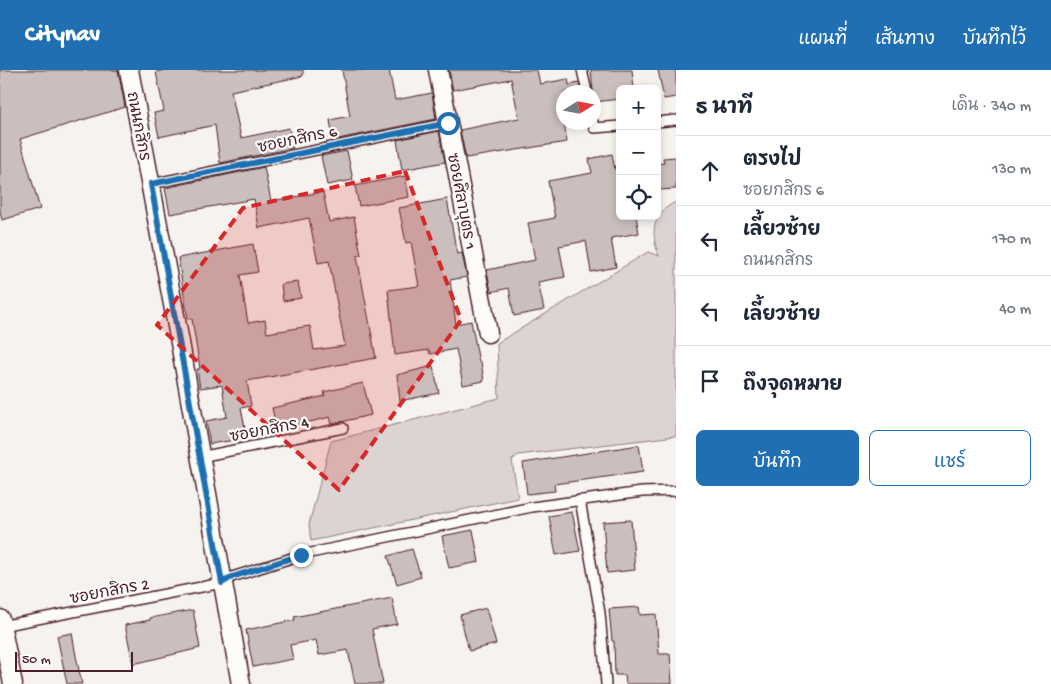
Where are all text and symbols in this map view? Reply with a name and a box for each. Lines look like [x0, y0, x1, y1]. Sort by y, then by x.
text: Citynav [25, 21, 100, 50]
text: แผนที่ [799, 30, 847, 51]
text: เส้นทาง [875, 30, 935, 51]
text: บันทึกไว้ [963, 30, 1026, 51]
north arrow [556, 85, 601, 130]
map controls [616, 85, 661, 220]
button: + [616, 85, 661, 130]
street label: ถนนกสิกร [121, 90, 157, 163]
text: 5 นาที [696, 97, 752, 122]
text: เดิน · 340 m [952, 98, 1031, 117]
route start [437, 112, 460, 135]
street label: ซอยกสิกร 6 [255, 120, 340, 159]
button: − [616, 130, 661, 175]
text: ตรงไป [743, 150, 801, 173]
street label: ซอยศิลาบุตร 1 [441, 151, 482, 251]
icon: ahead [696, 157, 724, 185]
text: 130 m [992, 161, 1031, 180]
button: locate [616, 175, 661, 220]
text: ซอยกสิกร 6 [743, 183, 824, 202]
text: เลี้ยวซ้าย [743, 220, 820, 243]
icon: left [696, 227, 724, 255]
text: 170 m [992, 231, 1031, 250]
text: ถนนกสิกร [743, 253, 813, 272]
icon: left [696, 297, 724, 325]
text: 40 m [999, 301, 1031, 320]
text: เลี้ยวซ้าย [743, 305, 820, 328]
icon: arrive [696, 367, 724, 395]
text: ถึงจุดหมาย [743, 375, 842, 398]
street label: ซอยกสิกร 4 [228, 410, 311, 448]
button: บันทึก [696, 430, 859, 486]
button: แชร์ [869, 430, 1031, 486]
route end [290, 544, 313, 567]
street label: ซอยกสิกร 2 [68, 572, 151, 610]
scale bar [15, 649, 132, 672]
text: 50 m [22, 652, 51, 669]

